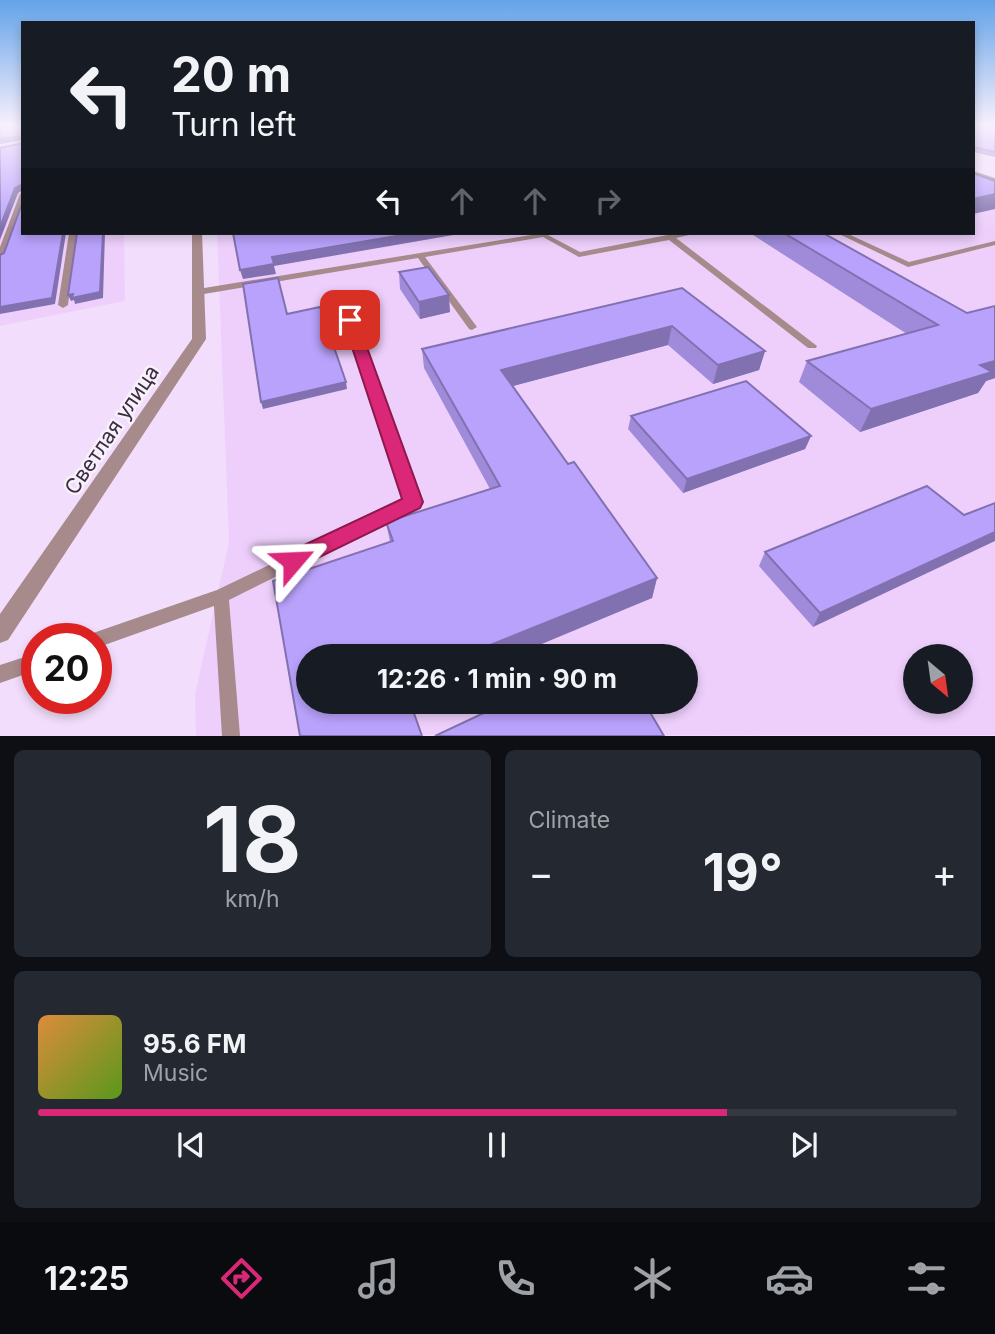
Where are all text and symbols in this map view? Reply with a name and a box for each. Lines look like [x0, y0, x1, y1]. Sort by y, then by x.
text: 20 m [171, 45, 291, 104]
icon: left [56, 49, 147, 140]
text: Turn left [171, 105, 296, 144]
icon: left [370, 182, 408, 220]
icon: ahead [443, 182, 481, 220]
icon: ahead [516, 182, 554, 220]
icon: right [589, 182, 627, 220]
pin [320, 290, 380, 350]
icon: arrive [331, 301, 369, 339]
street label: Светлая улица [59, 360, 164, 499]
position arrow [256, 524, 330, 598]
speed limit sign: 20 [21, 623, 112, 714]
north arrow [903, 644, 973, 714]
map controls [903, 644, 973, 714]
text: 12:26 · 1 min · 90 m [377, 663, 617, 694]
text: 18 [203, 784, 301, 894]
text: Climate [529, 806, 610, 834]
text: 19° [703, 841, 783, 904]
text: − [529, 850, 554, 896]
text: + [932, 850, 957, 896]
text: km/h [225, 885, 280, 913]
text: 95.6 FM [143, 1028, 246, 1059]
text: Music [143, 1059, 208, 1087]
icon: previous [172, 1126, 210, 1164]
icon: pause [478, 1126, 516, 1164]
icon: next [785, 1126, 823, 1164]
icon: directions [217, 1254, 266, 1303]
icon: music [354, 1254, 403, 1303]
icon: phone [491, 1254, 540, 1303]
icon: climate [628, 1254, 677, 1303]
icon: car [765, 1254, 814, 1303]
icon: filters [902, 1254, 951, 1303]
text: 12:25 [44, 1259, 129, 1298]

